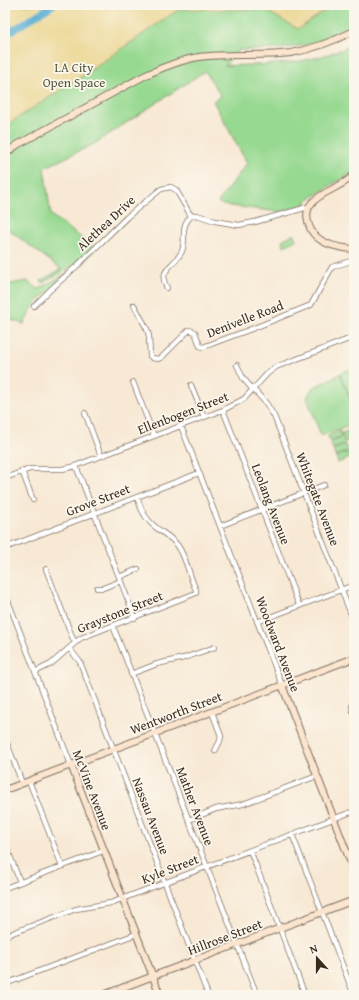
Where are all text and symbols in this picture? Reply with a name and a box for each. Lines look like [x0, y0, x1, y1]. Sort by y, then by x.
park label: LA City Open Space [43, 58, 105, 92]
street label: Alethea Drive [73, 191, 139, 255]
street label: Denivelle Road [204, 296, 286, 342]
street label: Ellenbogen Street [135, 387, 232, 439]
street label: Whitegate Avenue [291, 449, 345, 549]
street label: Leolang Avenue [247, 461, 295, 547]
street label: Grove Street [63, 479, 133, 521]
street label: Graystone Street [74, 586, 166, 638]
street label: Woodward Avenue [251, 593, 305, 695]
street label: Wentworth Street [127, 687, 225, 739]
street label: McVine Avenue [68, 747, 116, 833]
street label: Mather Avenue [171, 764, 219, 848]
street label: Nassau Avenue [128, 775, 174, 857]
street label: Kyle Street [139, 849, 202, 889]
street label: Hillrose Street [185, 914, 265, 960]
north arrow [297, 938, 337, 978]
text: N [307, 940, 320, 957]

